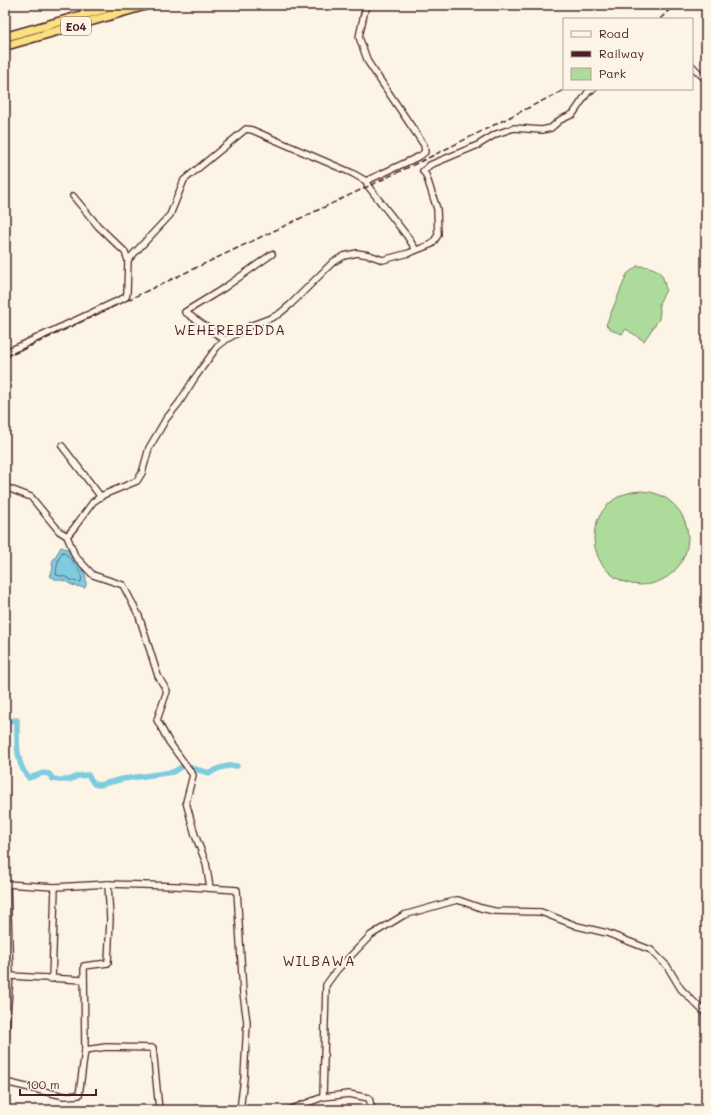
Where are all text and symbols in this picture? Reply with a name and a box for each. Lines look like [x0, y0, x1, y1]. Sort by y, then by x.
road number: E04 [61, 17, 91, 35]
legend [563, 18, 693, 90]
text: Road [599, 25, 629, 41]
text: Railway [599, 45, 644, 61]
text: Park [599, 65, 626, 81]
district label: WEHEREBEDDA [174, 320, 286, 339]
district label: WILBAWA [282, 951, 356, 970]
scale bar [20, 1071, 96, 1097]
text: 100 m [26, 1076, 60, 1092]

